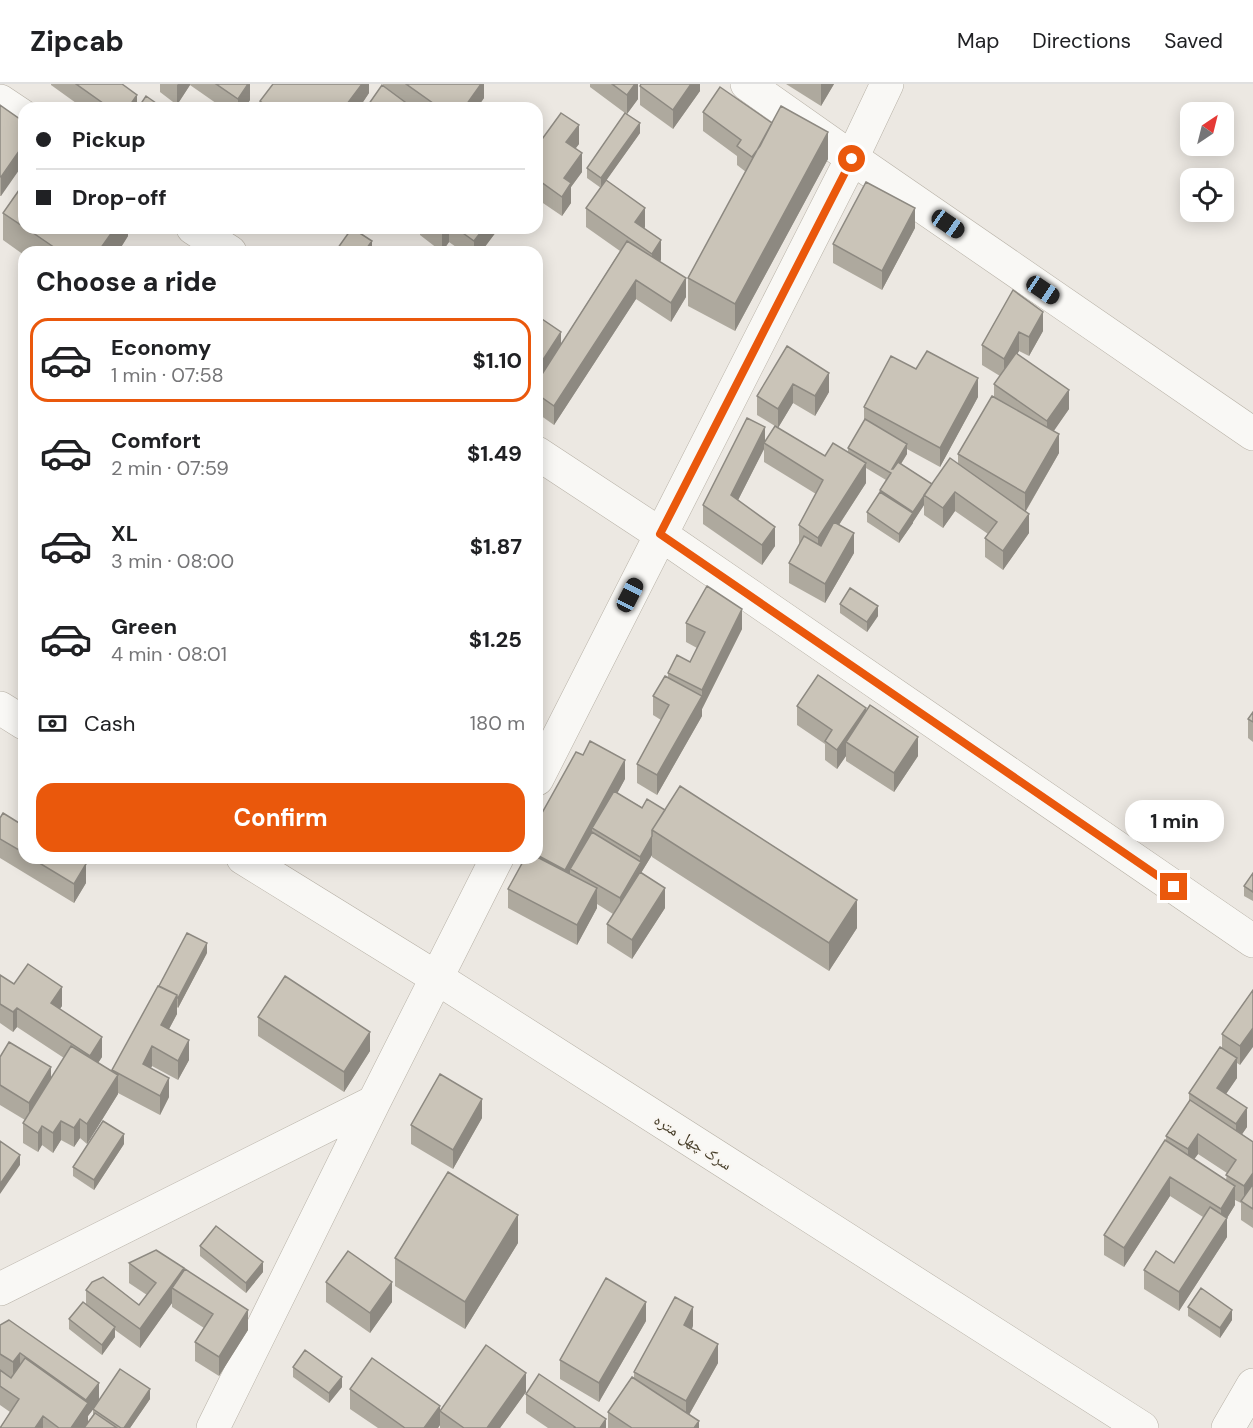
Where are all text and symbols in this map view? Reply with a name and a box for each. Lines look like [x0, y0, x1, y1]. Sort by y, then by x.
text: Zipcab [30, 23, 124, 60]
text: Map [957, 27, 999, 55]
text: Directions [1032, 27, 1131, 55]
text: Saved [1164, 27, 1223, 55]
north arrow [1180, 102, 1234, 156]
map controls [1180, 102, 1234, 222]
text: Pickup [72, 125, 146, 154]
route start [838, 145, 865, 172]
button: locate [1180, 168, 1234, 222]
text: Drop-off [72, 183, 167, 212]
car [928, 206, 968, 242]
text: Choose a ride [36, 264, 217, 299]
car [1023, 272, 1063, 308]
icon: car [39, 333, 93, 387]
text: Economy [111, 333, 211, 362]
text: $1.10 [472, 346, 522, 375]
text: 1 min · 07:58 [111, 362, 224, 388]
icon: car [39, 426, 93, 480]
text: Comfort [111, 426, 201, 455]
text: $1.49 [467, 439, 522, 468]
text: 2 min · 07:59 [111, 455, 229, 481]
icon: car [39, 519, 93, 573]
text: XL [111, 519, 138, 548]
text: $1.87 [470, 532, 522, 561]
text: 3 min · 08:00 [111, 548, 234, 574]
car [614, 575, 646, 615]
icon: car [39, 612, 93, 666]
text: Green [111, 612, 177, 641]
text: $1.25 [469, 625, 522, 654]
text: 4 min · 08:01 [111, 641, 227, 667]
icon: cash [36, 707, 69, 740]
text: Cash [84, 709, 135, 738]
text: 180 m [470, 710, 525, 736]
button: Confirm [36, 783, 525, 852]
callout: 1 min [1124, 800, 1224, 842]
text: 1 min [1150, 808, 1199, 834]
route end [1160, 873, 1187, 900]
street label: سرک چهل متره [650, 1109, 736, 1175]

